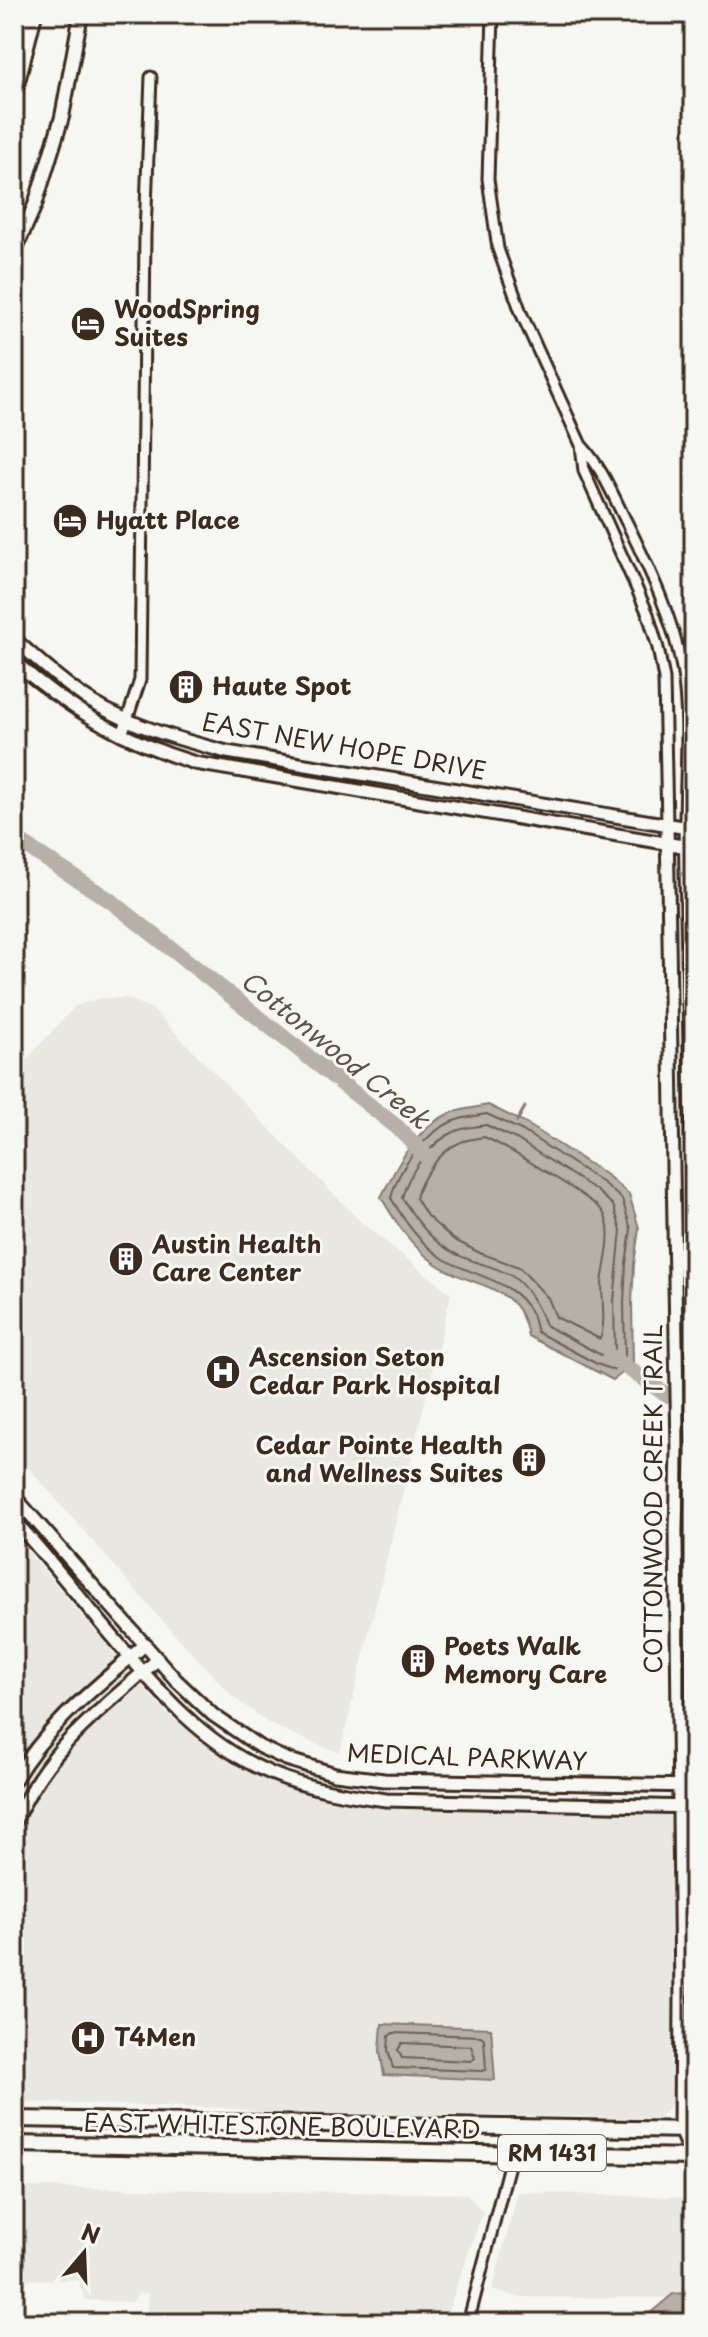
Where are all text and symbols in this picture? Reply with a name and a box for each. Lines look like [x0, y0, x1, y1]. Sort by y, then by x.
place label: WoodSpring Suites [114, 290, 260, 354]
hotel icon: WoodSpring Suites [69, 305, 107, 343]
place label: Hyatt Place [96, 501, 240, 537]
hotel icon: Hyatt Place [51, 502, 89, 540]
place label: Haute Spot [212, 667, 351, 703]
building icon: Haute Spot [167, 668, 205, 706]
street label: EAST NEW HOPE DRIVE [199, 702, 489, 788]
water label: Cottonwood Creek [233, 960, 440, 1138]
place label: Austin Health Care Center [151, 1225, 321, 1289]
building icon: Austin Health Care Center [107, 1240, 145, 1278]
street label: COTTONWOOD CREEK TRAIL [634, 1324, 670, 1674]
place label: Ascension Seton Cedar Park Hospital [248, 1338, 500, 1402]
hospital icon: Ascension Seton Cedar Park Hospital [204, 1353, 242, 1391]
place label: Cedar Pointe Health and Wellness Suites [255, 1426, 503, 1490]
building icon: Cedar Pointe Health and Wellness Suites [510, 1441, 548, 1479]
place label: Poets Walk Memory Care [444, 1627, 607, 1691]
building icon: Poets Walk Memory Care [399, 1642, 437, 1680]
street label: MEDICAL PARKWAY [346, 1734, 588, 1778]
place label: T4Men [114, 2018, 196, 2054]
hospital icon: T4Men [69, 2019, 107, 2057]
street label: EAST WHITESTONE BOULEVARD [83, 2104, 481, 2146]
road number: RM 1431 [498, 2135, 606, 2171]
north arrow [44, 2213, 124, 2293]
text: N [77, 2214, 105, 2251]

